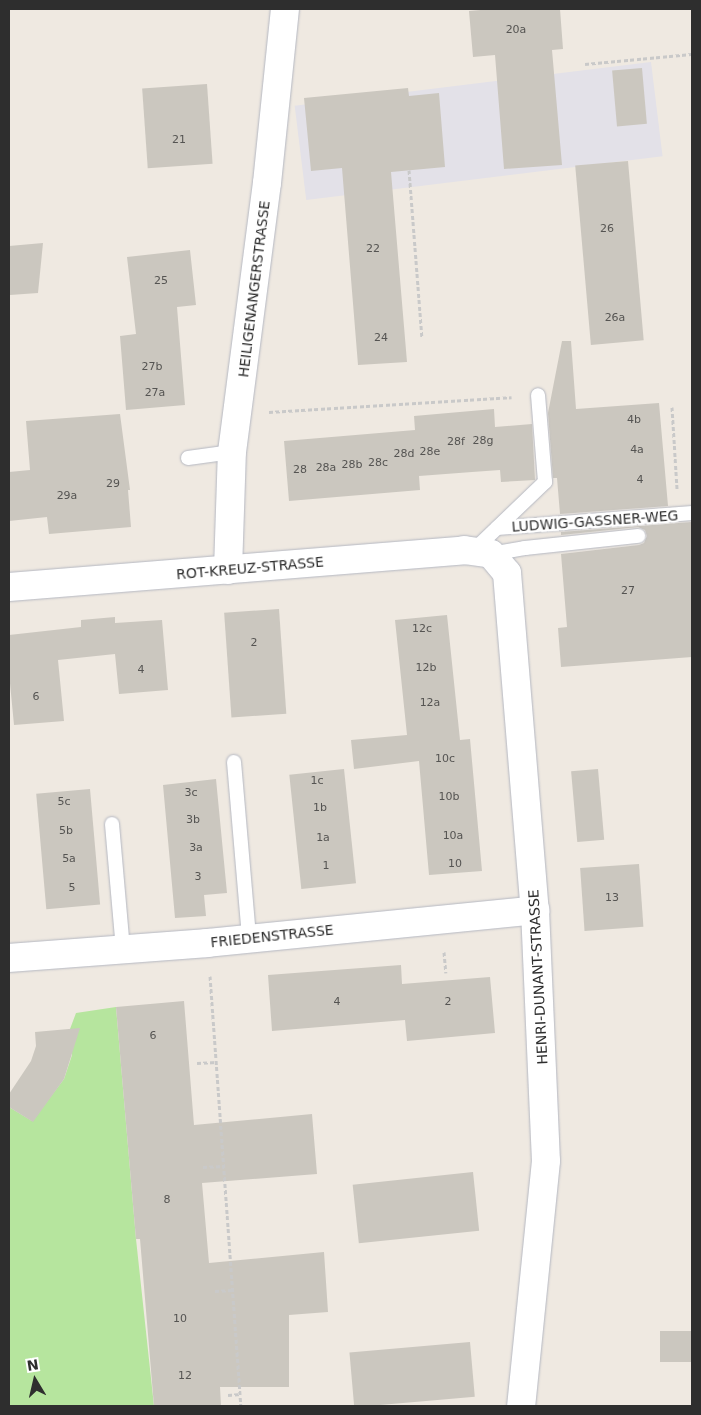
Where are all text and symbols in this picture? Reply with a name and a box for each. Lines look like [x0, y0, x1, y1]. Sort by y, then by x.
house number: 20a [506, 23, 526, 37]
house number: 21 [172, 133, 186, 147]
street label: HEILIGENANGERSTRASSE [235, 200, 273, 378]
house number: 26 [600, 222, 614, 236]
house number: 22 [366, 242, 380, 256]
house number: 25 [154, 274, 168, 288]
house number: 26a [605, 311, 625, 325]
house number: 24 [374, 331, 388, 345]
house number: 27b [142, 360, 162, 374]
house number: 27a [145, 386, 165, 400]
house number: 4b [627, 413, 641, 427]
house number: 28g [473, 434, 493, 448]
house number: 28f [447, 435, 465, 449]
house number: 4a [630, 443, 644, 457]
house number: 28e [420, 445, 440, 459]
house number: 28d [394, 447, 414, 461]
house number: 28c [368, 456, 388, 470]
house number: 28b [342, 458, 362, 472]
house number: 28a [316, 461, 336, 475]
house number: 28 [293, 463, 307, 477]
house number: 4 [637, 473, 643, 487]
house number: 29 [106, 477, 120, 491]
house number: 29a [57, 489, 77, 503]
street label: LUDWIG-GASSNER-WEG [511, 507, 679, 535]
street label: ROT-KREUZ-STRASSE [176, 553, 324, 583]
house number: 27 [621, 584, 635, 598]
house number: 12c [412, 622, 432, 636]
house number: 2 [251, 636, 257, 650]
house number: 12b [416, 661, 436, 675]
house number: 4 [138, 663, 144, 677]
house number: 6 [33, 690, 39, 704]
house number: 12a [420, 696, 440, 710]
house number: 10c [435, 752, 455, 766]
house number: 1c [310, 774, 324, 788]
house number: 3c [184, 786, 198, 800]
house number: 10b [439, 790, 459, 804]
house number: 5c [57, 795, 71, 809]
house number: 1b [313, 801, 327, 815]
house number: 3b [186, 813, 200, 827]
house number: 5b [59, 824, 73, 838]
house number: 10a [443, 829, 463, 843]
house number: 1a [316, 831, 330, 845]
house number: 3a [189, 841, 203, 855]
house number: 5a [62, 852, 76, 866]
house number: 10 [448, 857, 462, 871]
house number: 1 [323, 859, 329, 873]
house number: 3 [195, 870, 201, 884]
house number: 5 [69, 881, 75, 895]
street label: HENRI-DUNANT-STRASSE [525, 889, 551, 1065]
house number: 13 [605, 891, 619, 905]
street label: FRIEDENSTRASSE [210, 921, 334, 951]
house number: 4 [334, 995, 340, 1009]
house number: 2 [445, 995, 451, 1009]
house number: 6 [150, 1029, 156, 1043]
house number: 8 [164, 1193, 170, 1207]
house number: 10 [173, 1312, 187, 1326]
north arrow [10, 1355, 60, 1405]
text: N [26, 1356, 40, 1374]
house number: 12 [178, 1369, 192, 1383]

